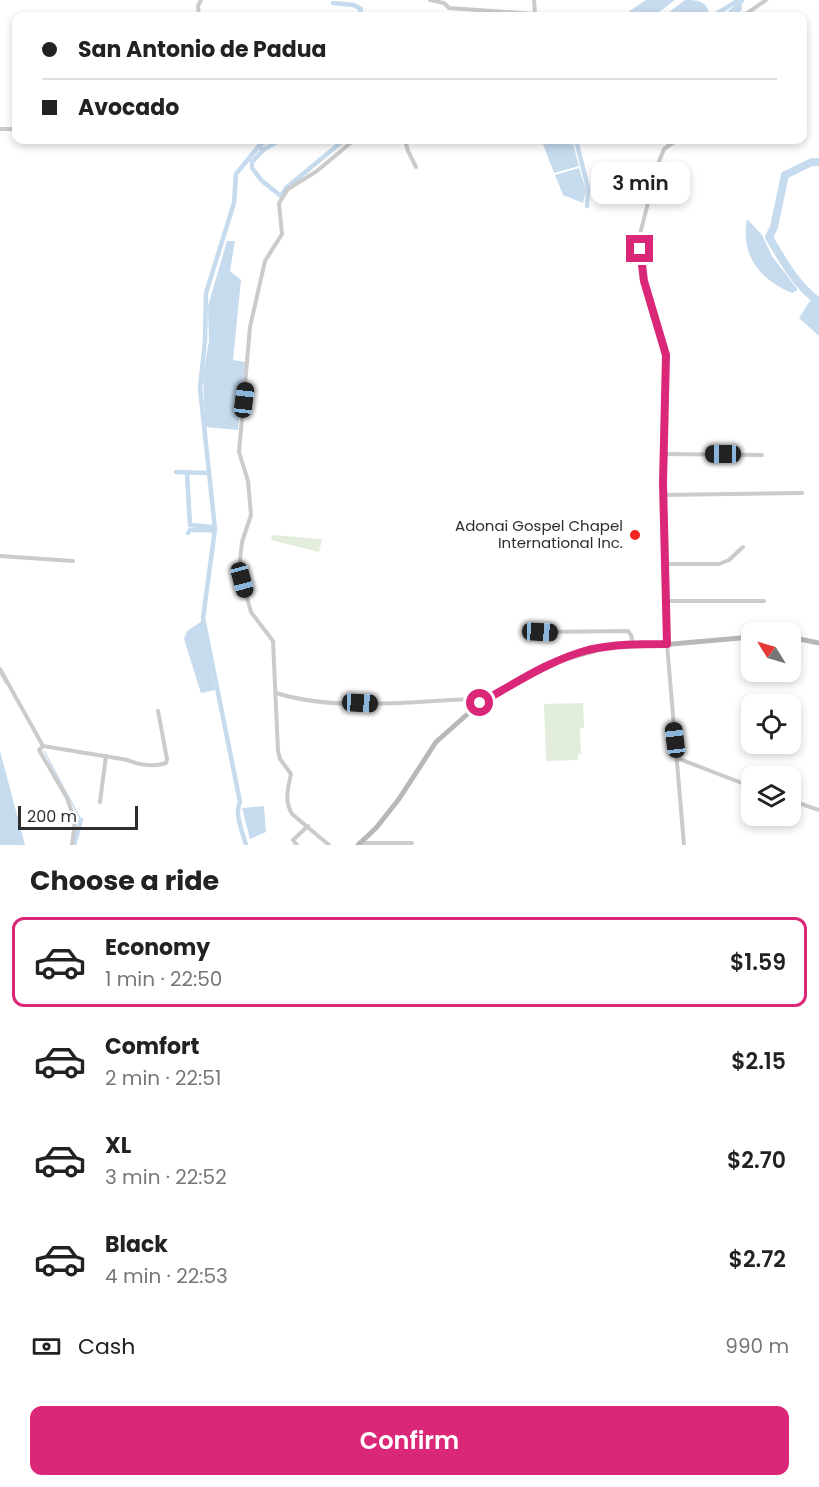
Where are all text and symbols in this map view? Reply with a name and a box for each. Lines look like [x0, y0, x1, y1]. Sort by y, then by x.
text: San Antonio de Padua [78, 34, 326, 65]
text: Avocado [78, 92, 179, 123]
callout: 3 min [590, 162, 690, 204]
text: 3 min [612, 169, 669, 197]
route end [626, 235, 653, 262]
car [233, 381, 255, 419]
car [705, 445, 741, 463]
place label: Adonai Gospel Chapel International Inc. [455, 515, 623, 553]
marker: Adonai Gospel Chapel International Inc. [628, 528, 642, 542]
car [229, 560, 255, 600]
car [522, 622, 558, 642]
north arrow [741, 622, 801, 682]
map controls [741, 622, 801, 826]
route start [466, 689, 493, 716]
car [342, 693, 378, 713]
button: locate [741, 694, 801, 754]
car [664, 721, 686, 759]
button: layers [741, 766, 801, 826]
scale bar [18, 803, 138, 830]
text: 200 m [27, 805, 77, 828]
text: Choose a ride [30, 862, 219, 899]
text: Economy [105, 932, 210, 963]
icon: car [33, 935, 87, 989]
text: $1.59 [730, 947, 786, 978]
text: 1 min · 22:50 [105, 965, 222, 993]
text: Comfort [105, 1031, 199, 1062]
icon: car [33, 1034, 87, 1088]
text: $2.15 [731, 1046, 786, 1077]
text: 2 min · 22:51 [105, 1064, 221, 1092]
text: XL [105, 1130, 131, 1161]
icon: car [33, 1133, 87, 1187]
text: $2.70 [727, 1145, 786, 1176]
text: 3 min · 22:52 [105, 1163, 227, 1191]
text: Black [105, 1229, 168, 1260]
icon: car [33, 1232, 87, 1286]
text: $2.72 [729, 1244, 786, 1275]
text: 4 min · 22:53 [105, 1262, 228, 1290]
icon: cash [30, 1330, 63, 1363]
text: Cash [78, 1331, 135, 1362]
text: 990 m [725, 1332, 789, 1360]
button: Confirm [30, 1406, 789, 1475]

